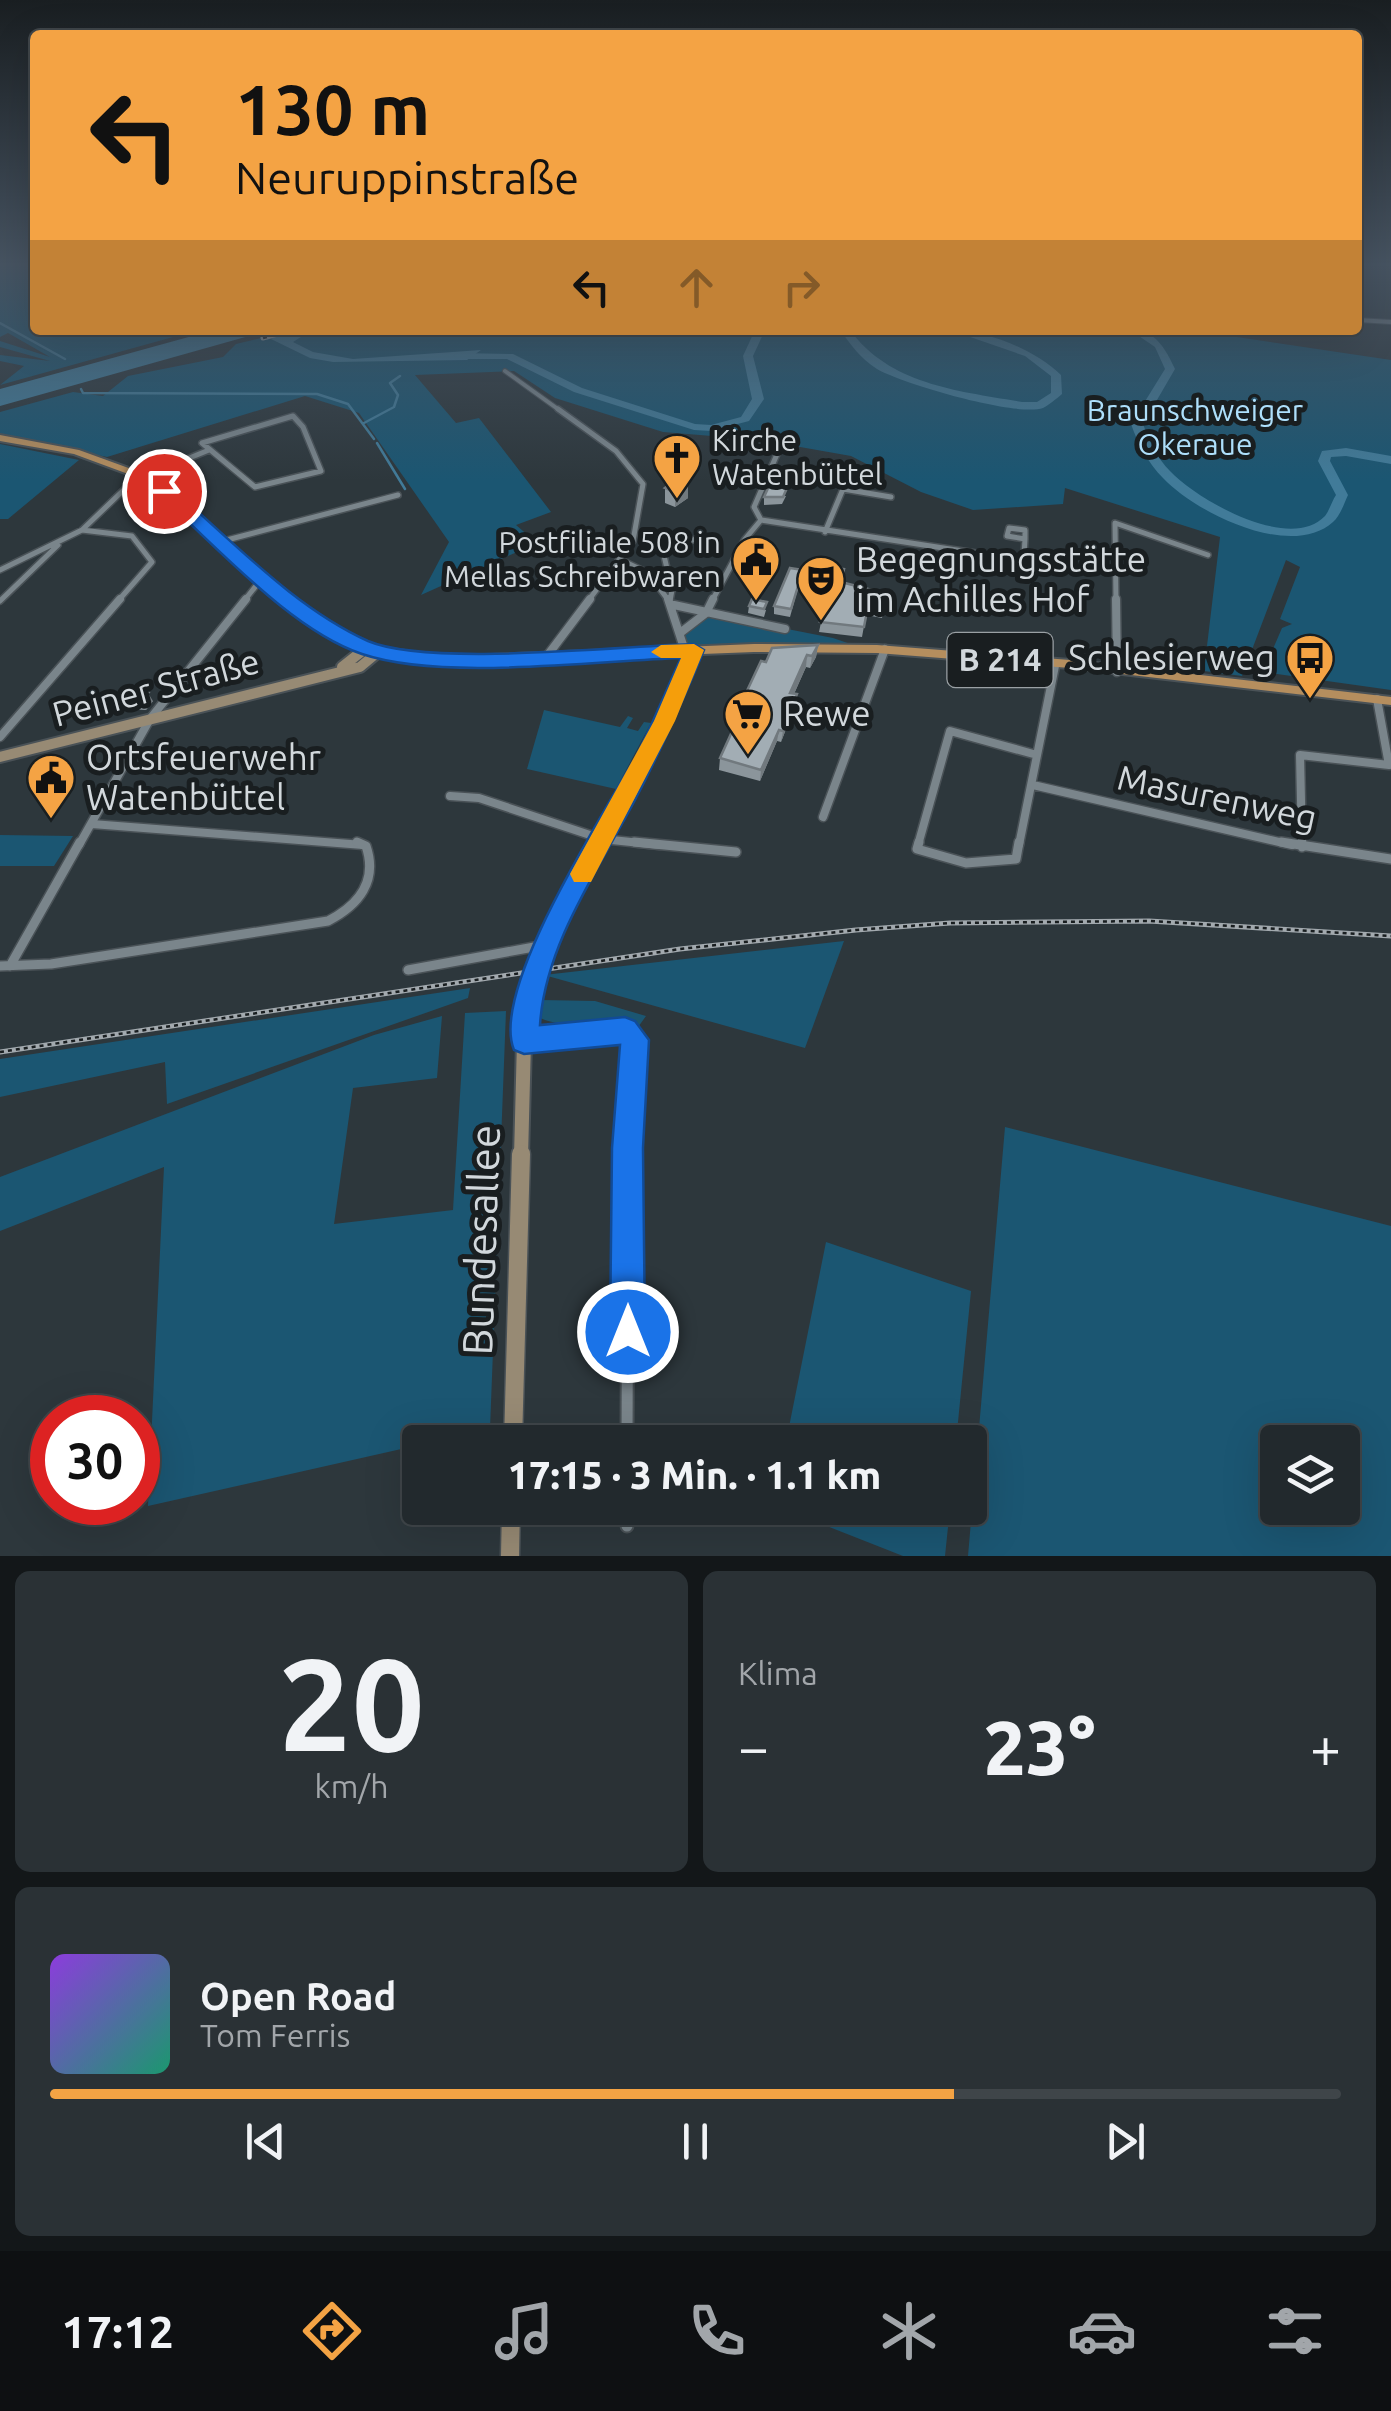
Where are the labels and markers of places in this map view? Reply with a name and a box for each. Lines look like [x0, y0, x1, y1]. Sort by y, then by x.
place label: Kirche Watenbüttel [712, 423, 883, 491]
church icon: Kirche Watenbüttel [651, 432, 703, 500]
pin [122, 449, 207, 534]
place label: Postfiliale 508 in Mellas Schreibwaren [444, 525, 721, 593]
public building icon: Postfiliale 508 in Mellas Schreibwaren [730, 534, 782, 602]
place label: Begegnungsstätte im Achilles Hof [856, 539, 1146, 619]
theatre icon: Begegnungsstätte im Achilles Hof [795, 554, 847, 622]
bus stop icon: Schlesierweg [1284, 632, 1336, 700]
place label: Schlesierweg [1068, 637, 1275, 677]
supermarket icon: Rewe [722, 688, 774, 756]
place label: Rewe [783, 693, 871, 733]
place label: Ortsfeuerwehr Watenbüttel [86, 737, 321, 817]
public building icon: Ortsfeuerwehr Watenbüttel [25, 752, 77, 820]

